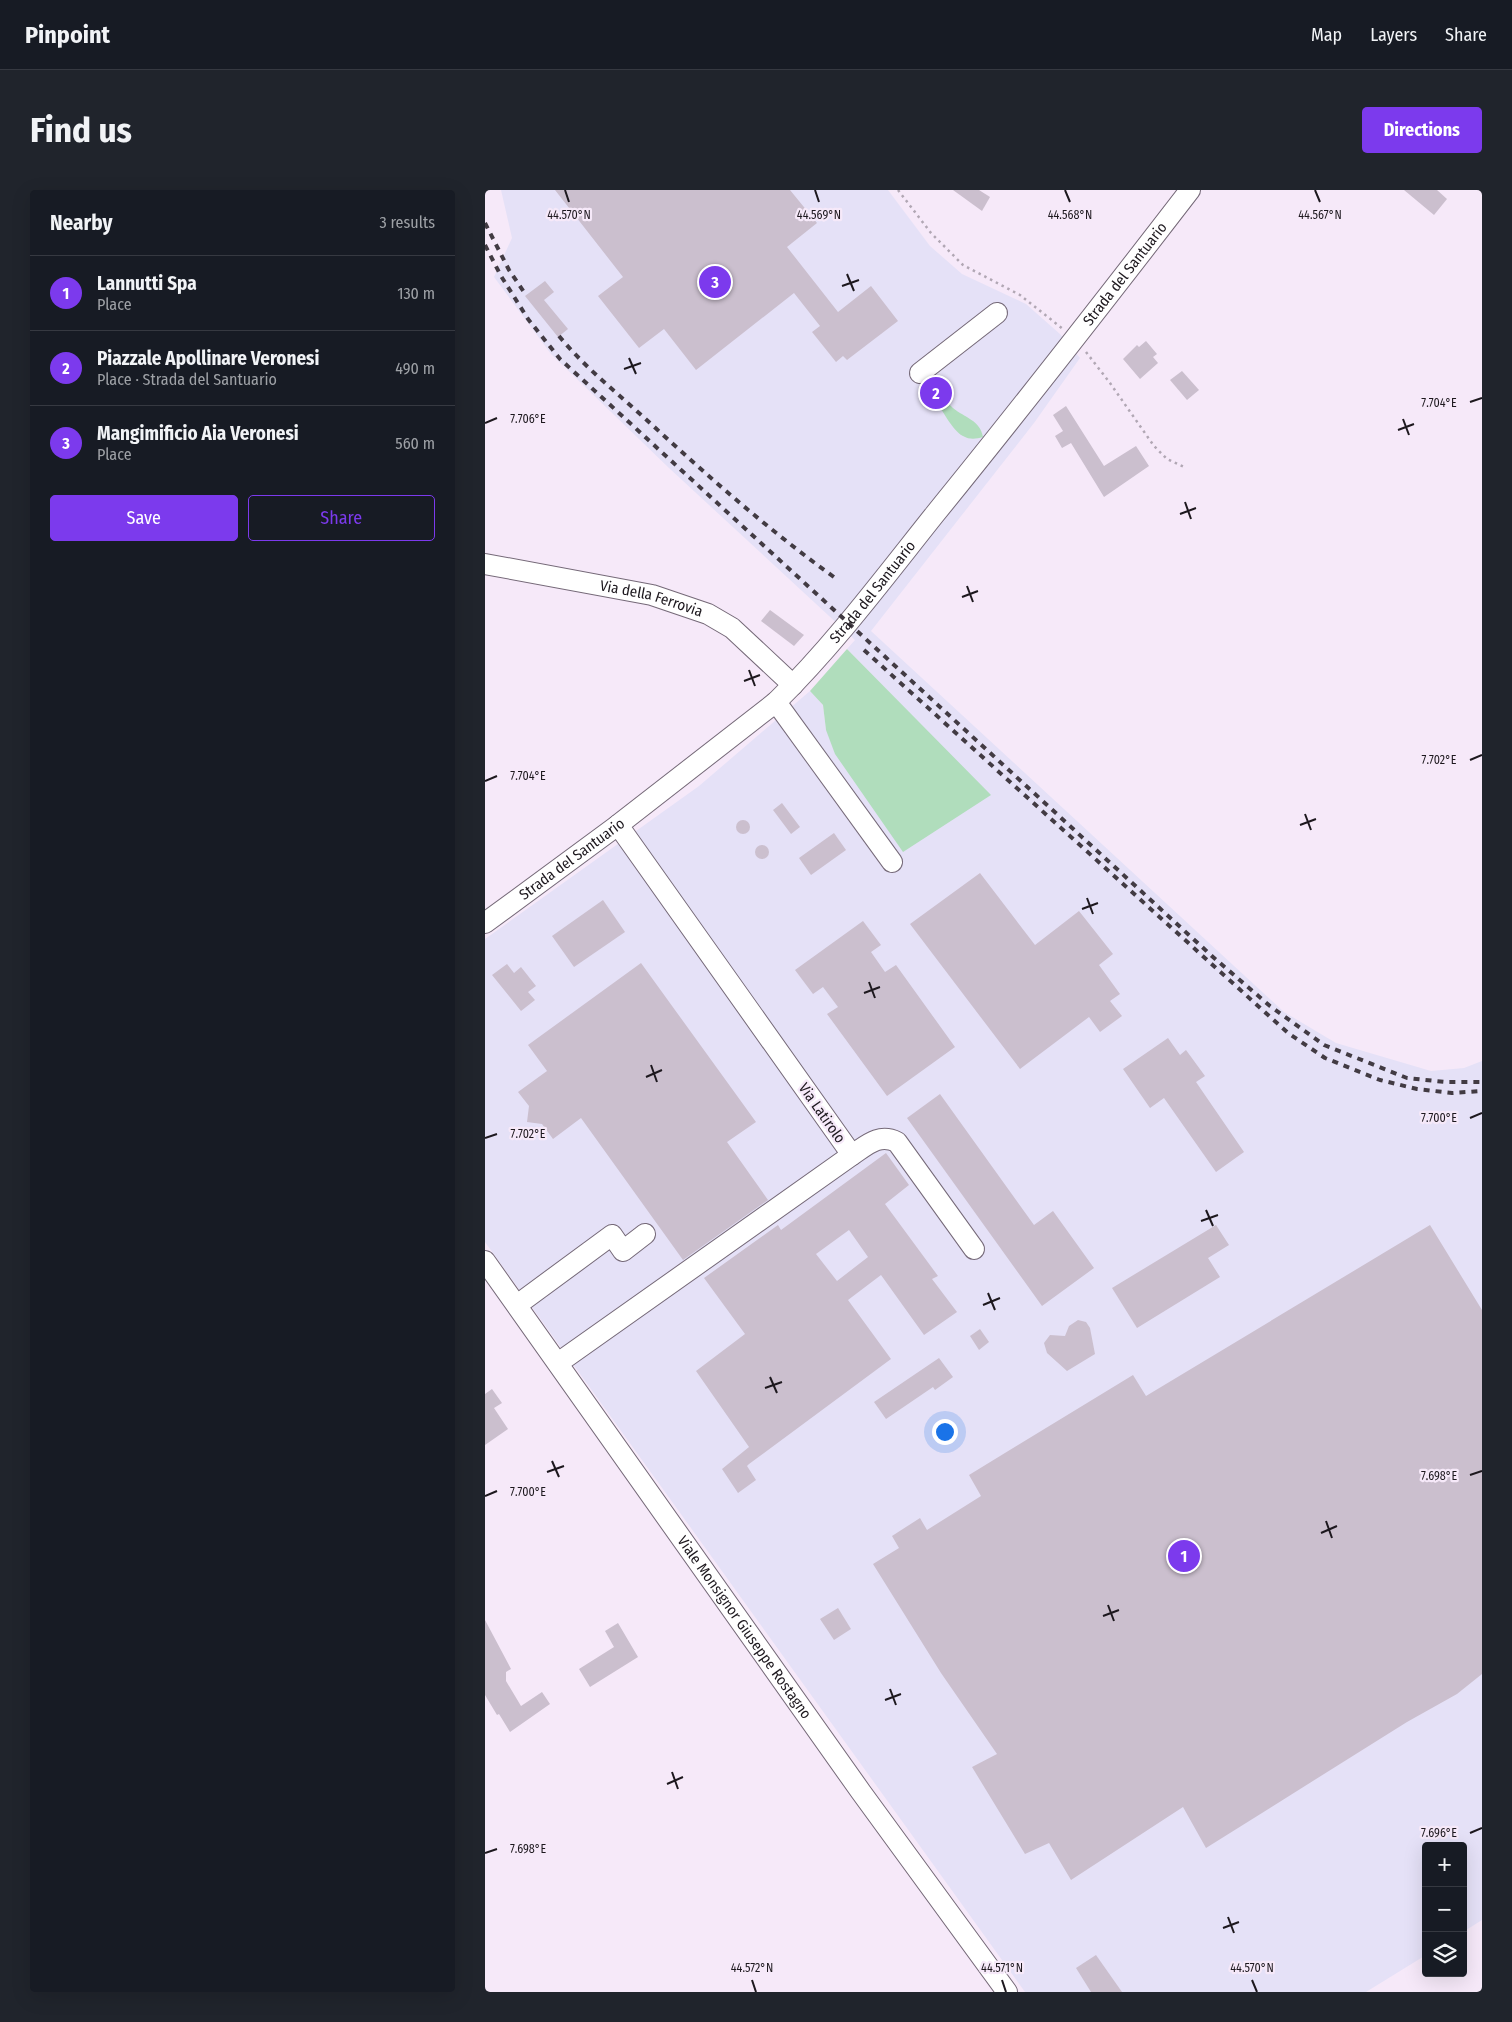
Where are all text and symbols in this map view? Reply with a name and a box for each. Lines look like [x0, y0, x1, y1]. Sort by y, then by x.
text: Pinpoint [25, 21, 110, 49]
text: Map [1311, 24, 1342, 46]
text: Layers [1370, 24, 1417, 46]
text: Share [1445, 24, 1487, 46]
button: Directions [1362, 107, 1482, 153]
text: Find us [30, 109, 132, 151]
text: 44.570°N [547, 208, 591, 222]
text: 44.569°N [797, 208, 841, 222]
text: 44.568°N [1048, 208, 1092, 222]
text: 44.567°N [1298, 208, 1342, 222]
text: Nearby [50, 210, 112, 236]
text: 3 results [379, 213, 435, 232]
street label: Strada del Santuario [1079, 219, 1171, 329]
pin: 3 [699, 263, 731, 301]
text: Lannutti Spa [97, 272, 197, 295]
text: 1 [63, 284, 69, 303]
text: 130 m [397, 284, 435, 303]
text: Place [97, 295, 132, 314]
text: Piazzale Apollinare Veronesi [97, 347, 319, 370]
text: 2 [62, 359, 70, 378]
text: 490 m [395, 359, 435, 378]
text: Place · Strada del Santuario [97, 370, 277, 389]
pin: 2 [920, 374, 952, 412]
text: 7.704°E [1421, 396, 1457, 410]
text: 7.706°E [510, 412, 546, 426]
text: Mangimificio Aia Veronesi [97, 422, 299, 445]
text: 3 [62, 434, 70, 453]
text: 560 m [395, 434, 435, 453]
text: Place [97, 445, 132, 464]
button: Save [50, 495, 238, 541]
button: Share [248, 495, 435, 541]
street label: Strada del Santuario [826, 537, 919, 647]
street label: Via della Ferrovia [599, 577, 705, 621]
text: 7.702°E [1422, 753, 1457, 767]
text: 7.704°E [510, 769, 546, 783]
street label: Strada del Santuario [516, 814, 628, 904]
street label: Via Latirolo [795, 1079, 849, 1147]
text: 7.700°E [1421, 1111, 1457, 1125]
text: 7.702°E [511, 1127, 546, 1141]
your location [932, 1419, 958, 1445]
text: 7.698°E [1421, 1469, 1457, 1483]
text: 7.700°E [510, 1485, 546, 1499]
street label: Viale Monsignor Giuseppe Rostagno [674, 1533, 815, 1722]
pin: 1 [1168, 1537, 1200, 1575]
text: 7.696°E [1421, 1826, 1457, 1840]
text: 7.698°E [510, 1842, 546, 1856]
map controls [1422, 1842, 1467, 1977]
button: + [1422, 1842, 1467, 1887]
button: − [1422, 1887, 1467, 1932]
button: layers [1422, 1932, 1467, 1977]
text: 44.572°N [731, 1961, 773, 1975]
text: 44.571°N [981, 1961, 1023, 1975]
text: 44.570°N [1230, 1961, 1274, 1975]

